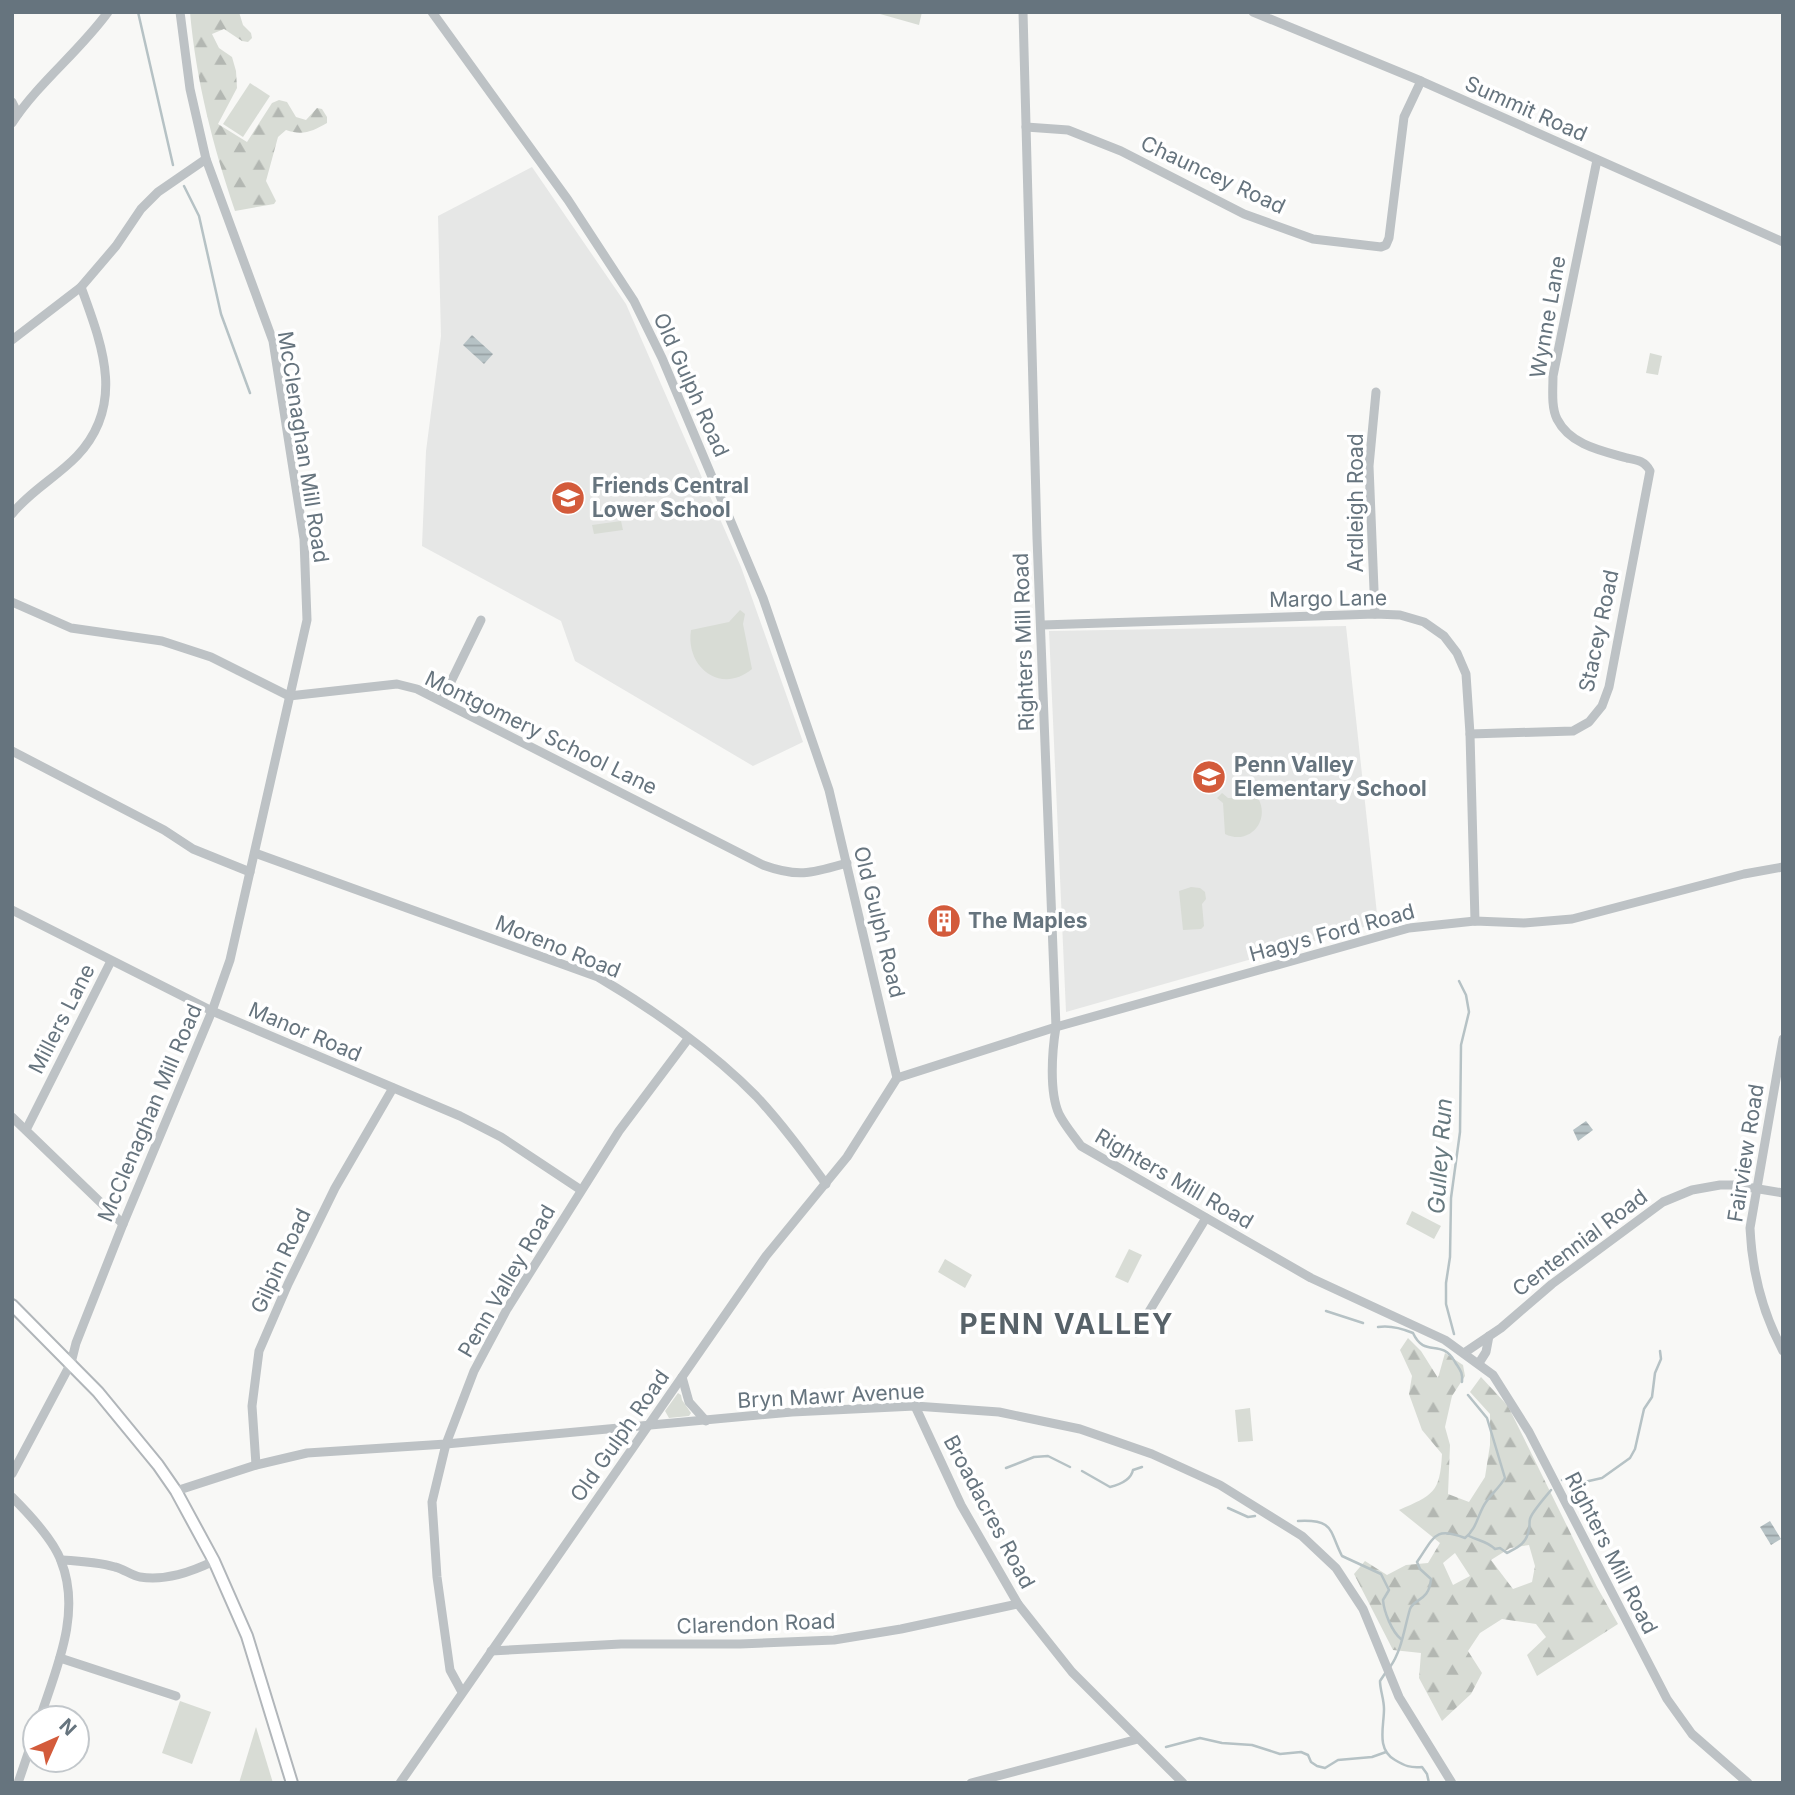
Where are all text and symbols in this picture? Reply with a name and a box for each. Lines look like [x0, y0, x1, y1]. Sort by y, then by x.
street label: Summit Road [1461, 70, 1591, 147]
street label: Chauncey Road [1137, 130, 1289, 219]
street label: Wynne Lane [1524, 254, 1571, 380]
street label: Old Gulph Road [649, 309, 734, 461]
street label: McClenaghan Mill Road [273, 329, 334, 564]
street label: Ardleigh Road [1343, 433, 1368, 573]
place label: Friends Central Lower School [592, 473, 749, 522]
school or university icon: Friends Central Lower School [549, 479, 587, 517]
street label: Righters Mill Road [1008, 552, 1039, 732]
street label: Stacey Road [1573, 567, 1624, 694]
street label: Margo Lane [1269, 585, 1387, 612]
street label: Montgomery School Lane [421, 665, 661, 800]
place label: Penn Valley Elementary School [1234, 752, 1427, 801]
school or university icon: Penn Valley Elementary School [1190, 758, 1228, 796]
street label: Old Gulph Road [849, 844, 910, 1000]
street label: Hagys Ford Road [1246, 898, 1417, 967]
building icon: The Maples [925, 902, 963, 940]
place label: The Maples [968, 908, 1088, 933]
street label: Moreno Road [492, 910, 624, 983]
street label: Millers Lane [23, 960, 100, 1078]
street label: Manor Road [245, 997, 365, 1067]
street label: McClenaghan Mill Road [92, 1000, 207, 1225]
street label: Fairview Road [1722, 1082, 1769, 1224]
water label: Gulley Run [1422, 1097, 1458, 1215]
street label: Righters Mill Road [1091, 1123, 1258, 1234]
street label: Centennial Road [1507, 1184, 1652, 1301]
street label: Penn Valley Road [453, 1200, 560, 1361]
street label: Gilpin Road [245, 1204, 316, 1317]
district label: PENN VALLEY [959, 1307, 1175, 1341]
street label: Old Gulph Road [565, 1365, 674, 1506]
street label: Bryn Mawr Avenue [737, 1378, 925, 1413]
street label: Broadacres Road [939, 1431, 1040, 1593]
street label: Righters Mill Road [1560, 1468, 1663, 1638]
street label: Clarendon Road [676, 1608, 836, 1639]
north arrow [21, 1704, 91, 1774]
text: N [54, 1714, 81, 1741]

